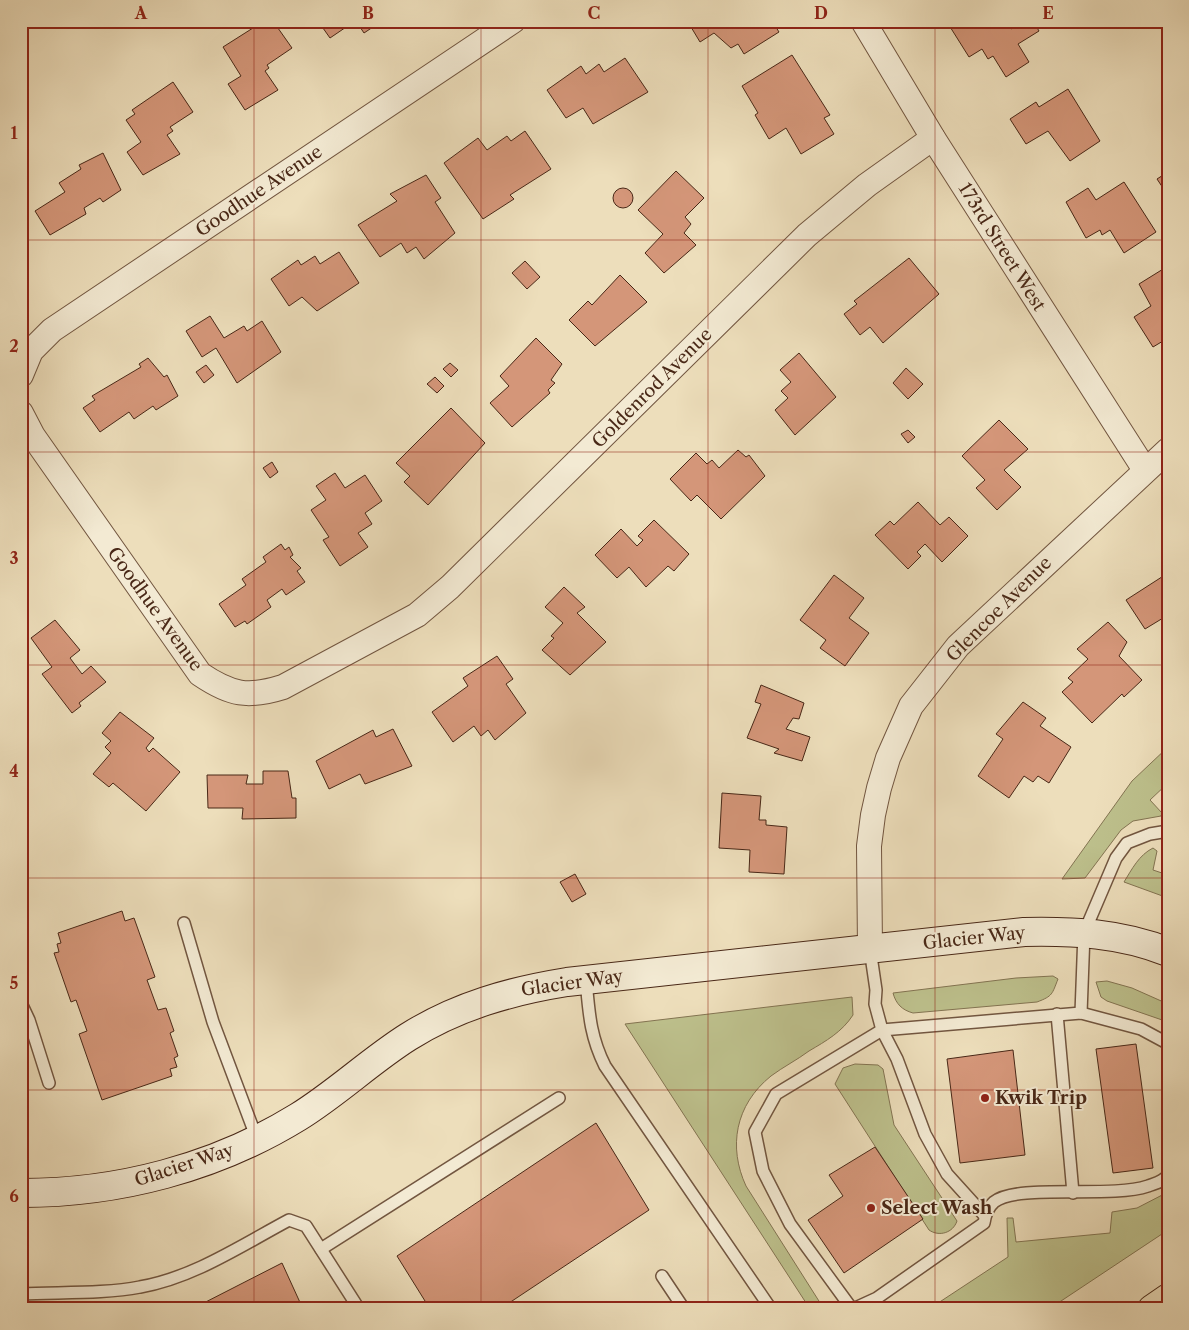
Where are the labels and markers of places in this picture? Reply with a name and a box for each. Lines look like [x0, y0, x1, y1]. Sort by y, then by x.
place label: Kwik Trip [995, 1087, 1087, 1109]
marker: Kwik Trip [979, 1092, 991, 1104]
place label: Select Wash [881, 1197, 993, 1219]
marker: Select Wash [865, 1202, 877, 1214]

